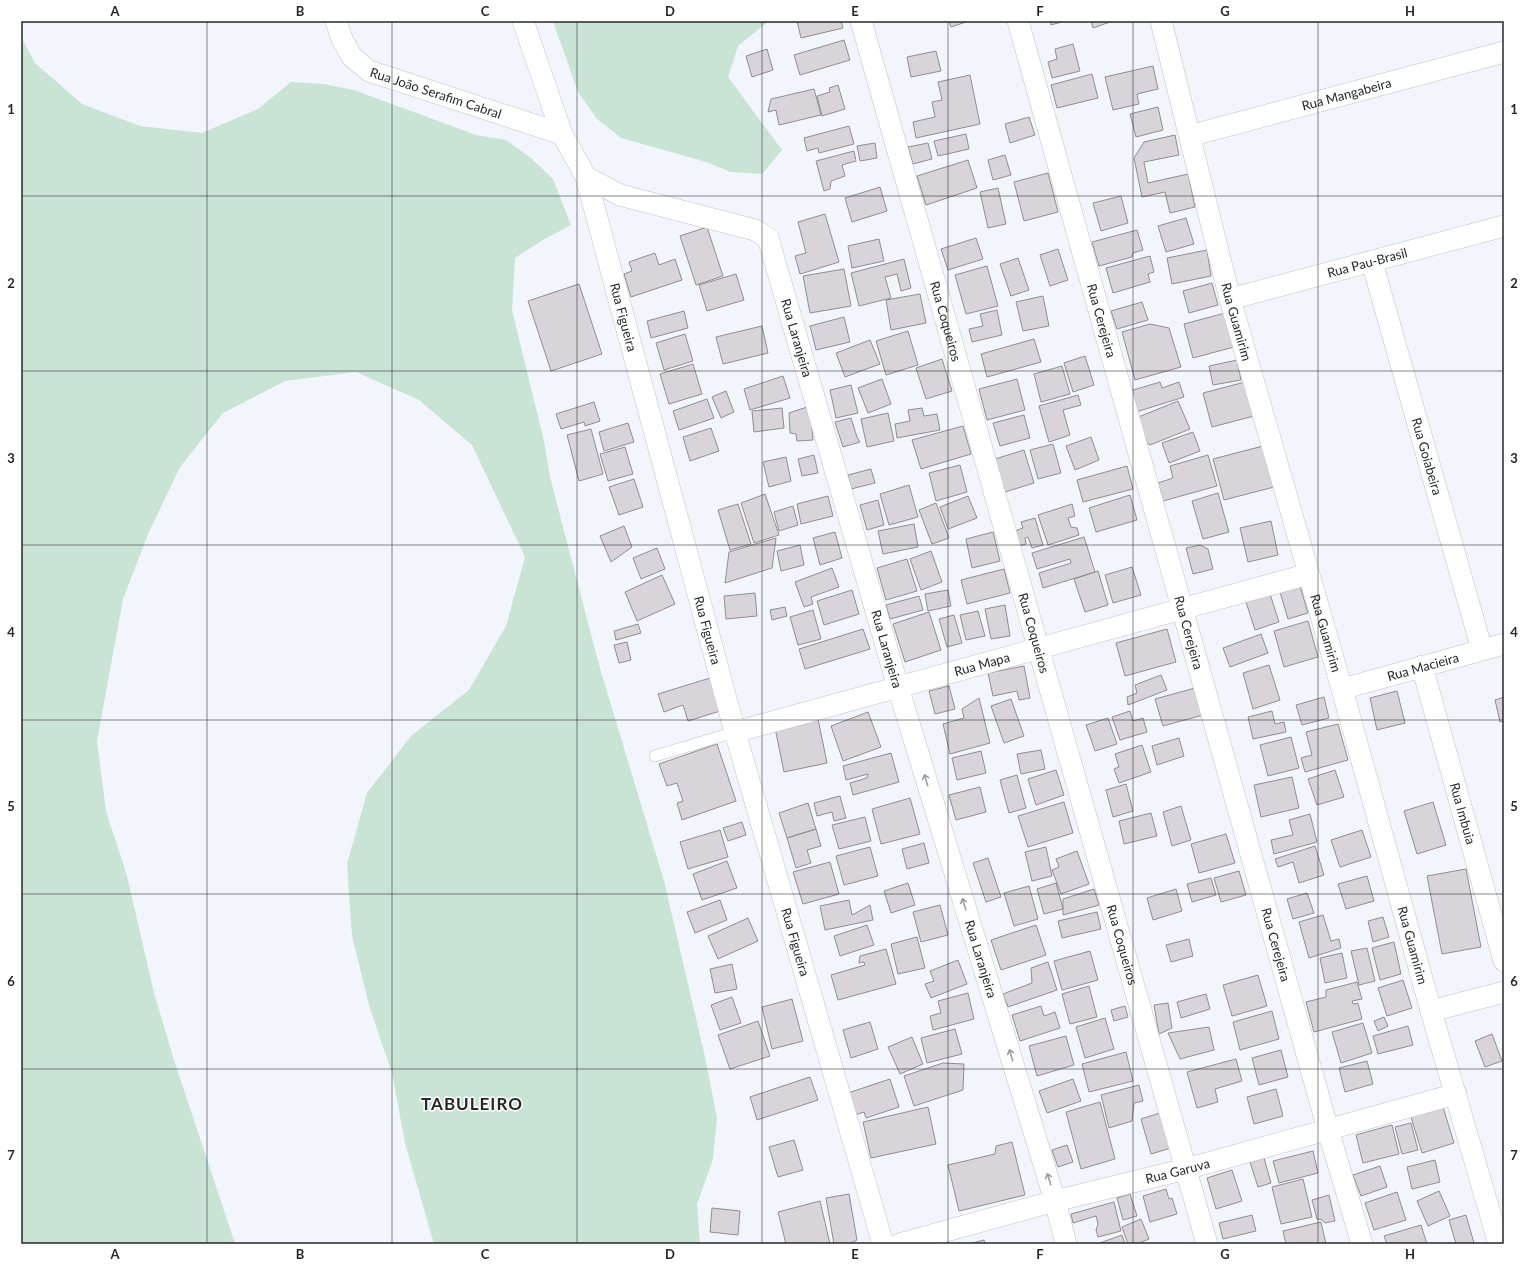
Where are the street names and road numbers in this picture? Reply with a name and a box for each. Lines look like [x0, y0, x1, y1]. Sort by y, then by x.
street label: Rua João Serafim Cabral [368, 64, 504, 122]
street label: Rua Mangabeira [1300, 74, 1393, 114]
street label: Rua Pau-Brasil [1325, 244, 1409, 281]
street label: Rua Coqueiros [927, 279, 965, 364]
street label: Rua Figueira [607, 281, 641, 353]
street label: Rua Guamirim [1218, 281, 1255, 363]
street label: Rua Cerejeira [1084, 282, 1120, 359]
street label: Rua Laranjeira [778, 297, 816, 379]
street label: Rua Goiabeira [1409, 416, 1446, 497]
street label: Rua Coqueiros [1015, 591, 1053, 675]
street label: Rua Guamirim [1307, 592, 1345, 674]
street label: Rua Figueira [691, 594, 725, 666]
street label: Rua Cerejeira [1171, 594, 1207, 671]
street label: Rua Laranjeira [868, 608, 906, 690]
street label: Rua Mapa [952, 649, 1011, 679]
street label: Rua Macieira [1385, 649, 1461, 684]
street label: Rua Imbuia [1447, 781, 1479, 846]
street label: Rua Coqueiros [1103, 903, 1141, 987]
street label: Rua Guamirim [1394, 904, 1431, 986]
street label: Rua Figueira [778, 906, 813, 978]
street label: Rua Cerejeira [1258, 906, 1294, 983]
street label: Rua Laranjeira [962, 918, 1001, 1000]
street label: Rua Garuva [1144, 1155, 1212, 1187]

